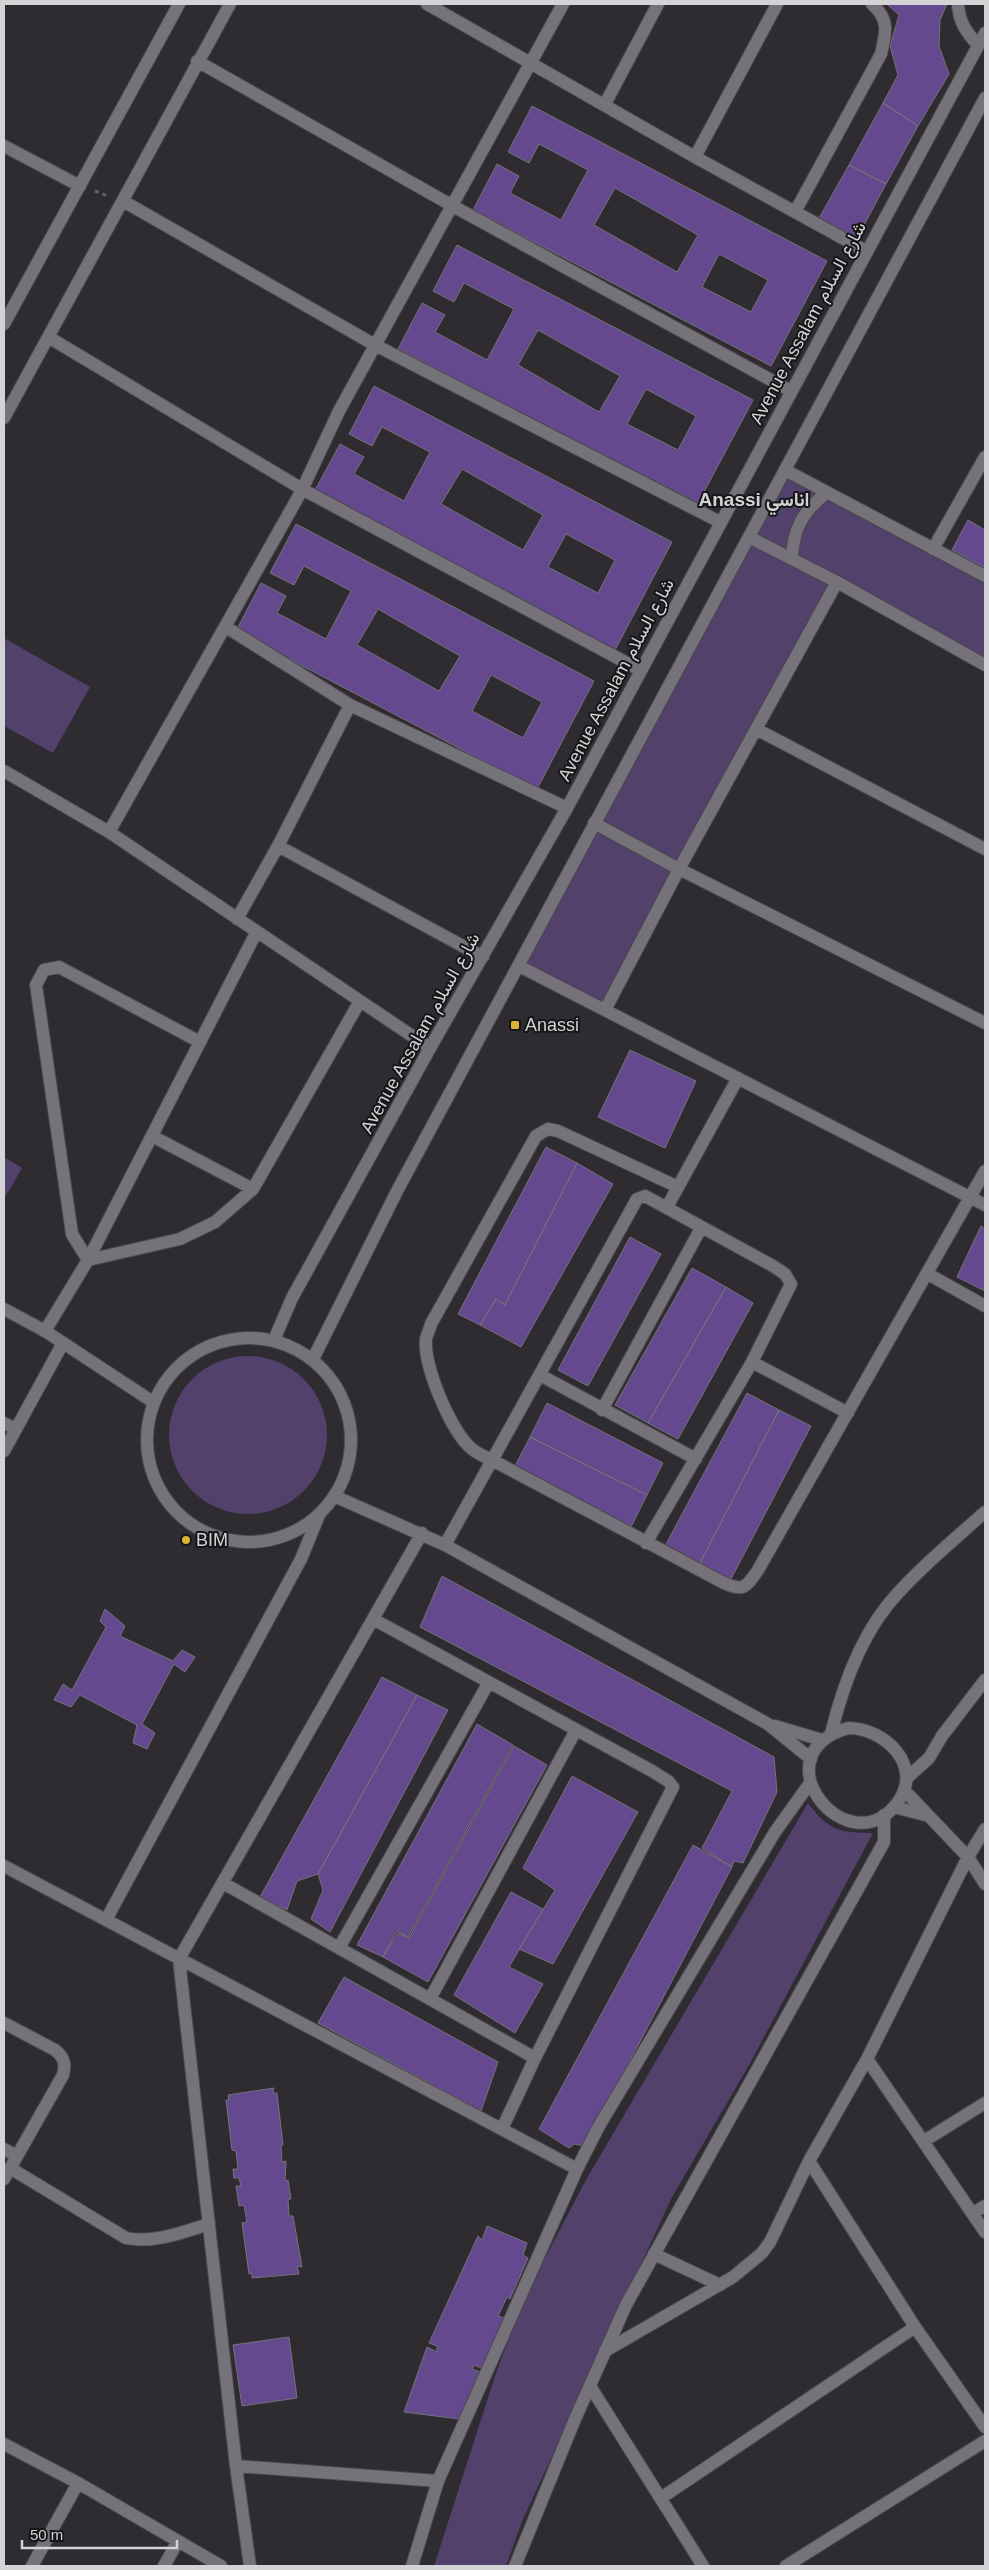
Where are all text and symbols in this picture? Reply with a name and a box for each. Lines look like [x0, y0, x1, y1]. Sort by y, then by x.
street label: Avenue Assalam شارع السلام [746, 218, 872, 428]
district label: Anassi اناسي [698, 489, 810, 516]
street label: Avenue Assalam شارع السلام [554, 575, 680, 785]
street label: Avenue Assalam شارع السلام [356, 929, 485, 1138]
place label: Anassi [525, 1015, 579, 1035]
marker: Anassi [509, 1019, 521, 1031]
place label: BIM [196, 1530, 228, 1550]
marker: BIM [180, 1534, 192, 1546]
scale bar [22, 2518, 178, 2550]
text: 50 m [30, 2526, 63, 2543]

